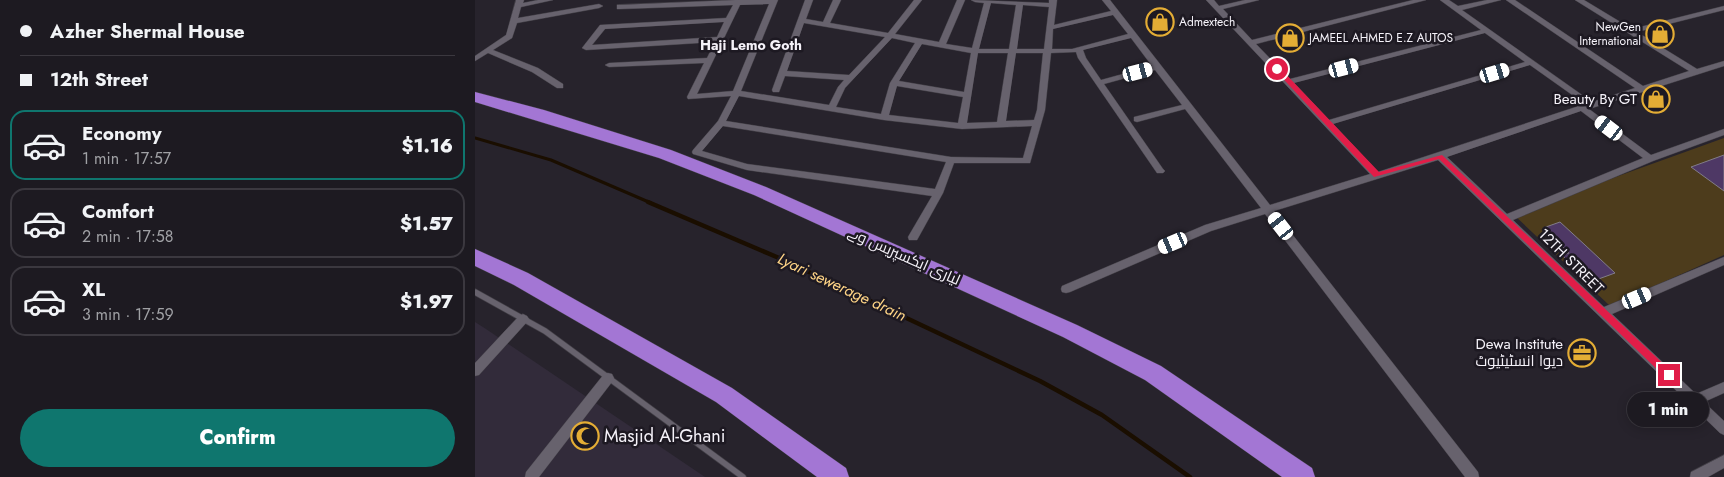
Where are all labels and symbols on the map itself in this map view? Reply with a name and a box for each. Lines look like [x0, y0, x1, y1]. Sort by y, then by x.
shop icon: Admextech [1145, 7, 1175, 37]
place label: Admextech [1179, 13, 1235, 31]
place label: NewGen International [1579, 18, 1641, 50]
shop icon: NewGen International [1645, 19, 1675, 49]
shop icon: JAMEEL AHMED E.Z AUTOS [1275, 23, 1305, 53]
place label: JAMEEL AHMED E.Z AUTOS [1307, 29, 1454, 47]
district label: Haji Lemo Goth [700, 35, 802, 55]
car [1327, 57, 1360, 79]
route start [1266, 58, 1288, 80]
car [1121, 61, 1154, 83]
car [1478, 61, 1511, 85]
shop icon: Beauty By GT [1641, 84, 1671, 114]
place label: Beauty By GT [1553, 88, 1637, 110]
car [1592, 113, 1625, 143]
car [1265, 210, 1296, 242]
street label: لیاری ایکسپریس وے [844, 221, 964, 291]
street label: 12TH STREET [1533, 223, 1609, 299]
car [1156, 230, 1189, 256]
water label: Lyari sewerage drain [774, 247, 910, 327]
car [1620, 285, 1653, 311]
place label: Dewa Institute دیوا انسٹیٹیوٹ [1475, 333, 1563, 372]
office icon: Dewa Institute دیوا انسٹیٹیوٹ [1567, 338, 1597, 368]
route end [1658, 364, 1680, 386]
callout: 1 min [1628, 392, 1710, 428]
mosque icon: Masjid Al-Ghani [570, 421, 600, 451]
place label: Masjid Al-Ghani [604, 423, 725, 449]

